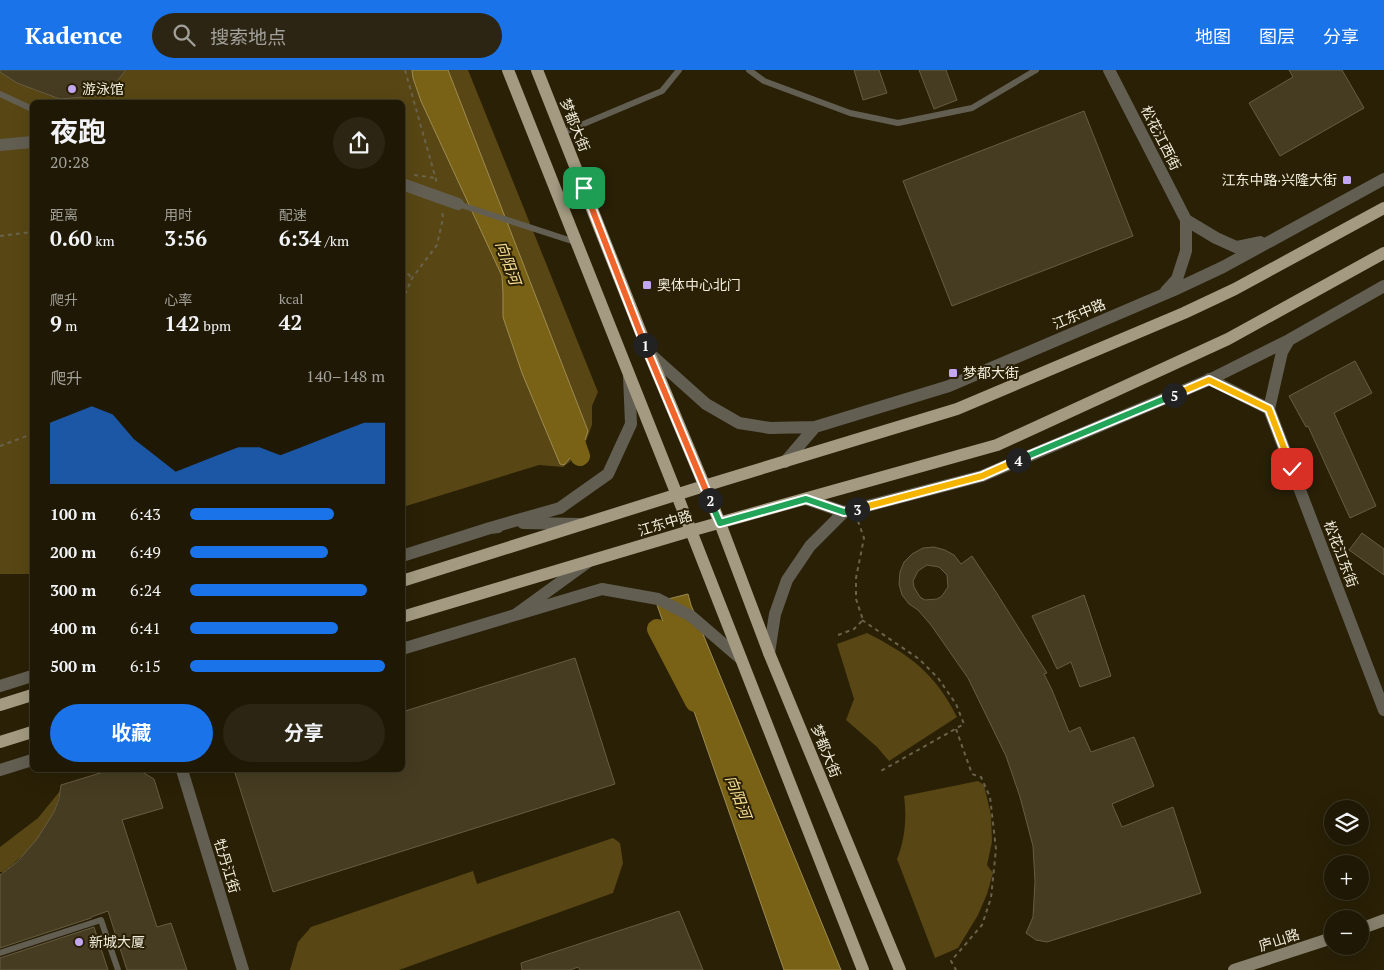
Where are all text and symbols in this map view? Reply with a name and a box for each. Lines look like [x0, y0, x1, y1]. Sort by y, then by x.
search box [152, 13, 502, 58]
text: Kadence [25, 19, 122, 51]
icon: search [170, 21, 198, 49]
text: 搜索地点 [210, 24, 286, 49]
text: 地图 [1195, 24, 1231, 48]
text: 图层 [1259, 24, 1295, 48]
text: 分享 [1323, 24, 1359, 48]
place label: 游泳馆 [82, 79, 124, 98]
marker: 游泳馆 [66, 83, 78, 95]
street label: 梦都大街 [556, 95, 595, 154]
street label: 松花江西街 [1137, 102, 1186, 173]
text: 夜跑 [50, 113, 106, 150]
button: share [333, 117, 385, 169]
text: 20:28 [50, 151, 89, 173]
pin [563, 167, 605, 209]
place label: 江东中路·兴隆大街 [1222, 170, 1337, 189]
icon: arrive [570, 174, 598, 202]
marker: 江东中路·兴隆大街 [1341, 174, 1353, 186]
text: 距离 [50, 205, 78, 224]
text: 用时 [164, 205, 192, 224]
text: 配速 [279, 205, 307, 224]
text: 0.60 [50, 224, 92, 252]
text: 3:56 [164, 224, 207, 252]
text: 6:34 [279, 224, 321, 252]
text: km [92, 231, 115, 250]
text: /km [321, 231, 349, 250]
water label: 向阳河 [492, 238, 527, 290]
place label: 奥体中心北门 [657, 275, 741, 294]
marker: 奥体中心北门 [641, 279, 653, 291]
text: kcal [279, 289, 304, 308]
text: 爬升 [50, 290, 78, 309]
text: 心率 [164, 290, 192, 309]
street label: 江东中路 [1049, 294, 1108, 333]
text: 42 [279, 308, 302, 336]
text: 9 [50, 309, 62, 337]
text: 142 [164, 309, 200, 337]
text: m [62, 316, 77, 335]
text: bpm [200, 316, 231, 335]
pin: 1 [632, 332, 658, 358]
text: 1 [642, 336, 649, 355]
place label: 梦都大街 [963, 363, 1019, 382]
text: 140–148 m [306, 365, 385, 387]
text: 爬升 [50, 367, 82, 389]
marker: 梦都大街 [947, 367, 959, 379]
pin: 5 [1162, 382, 1186, 408]
text: 5 [1171, 386, 1178, 405]
pin: 4 [1006, 448, 1030, 472]
pin [1271, 448, 1313, 490]
text: 4 [1015, 451, 1022, 470]
icon: check [1278, 455, 1306, 483]
pin: 2 [698, 488, 722, 512]
text: 2 [707, 491, 714, 510]
pin: 3 [844, 496, 870, 522]
text: 3 [854, 500, 861, 519]
text: 100 m [50, 503, 96, 525]
text: 6:43 [130, 503, 161, 525]
street label: 江东中路 [635, 505, 694, 540]
street label: 松花江东街 [1320, 518, 1363, 590]
text: 200 m [50, 541, 96, 563]
text: 6:49 [130, 541, 161, 563]
text: 300 m [50, 579, 96, 601]
text: 6:24 [130, 579, 161, 601]
text: 400 m [50, 617, 96, 639]
text: 6:41 [130, 617, 161, 639]
text: 500 m [50, 655, 96, 677]
text: 6:15 [130, 655, 161, 677]
button: 收藏 [50, 704, 213, 762]
button: 分享 [223, 704, 385, 762]
street label: 梦都大街 [807, 721, 846, 780]
water label: 向阳河 [722, 772, 757, 824]
map controls [1324, 800, 1369, 955]
button: layers [1324, 800, 1369, 845]
street label: 牡丹江街 [210, 836, 245, 895]
button: + [1324, 855, 1369, 900]
button: − [1324, 910, 1369, 955]
street label: 庐山路 [1256, 924, 1302, 955]
place label: 新城大厦 [89, 932, 145, 951]
marker: 新城大厦 [73, 936, 85, 948]

